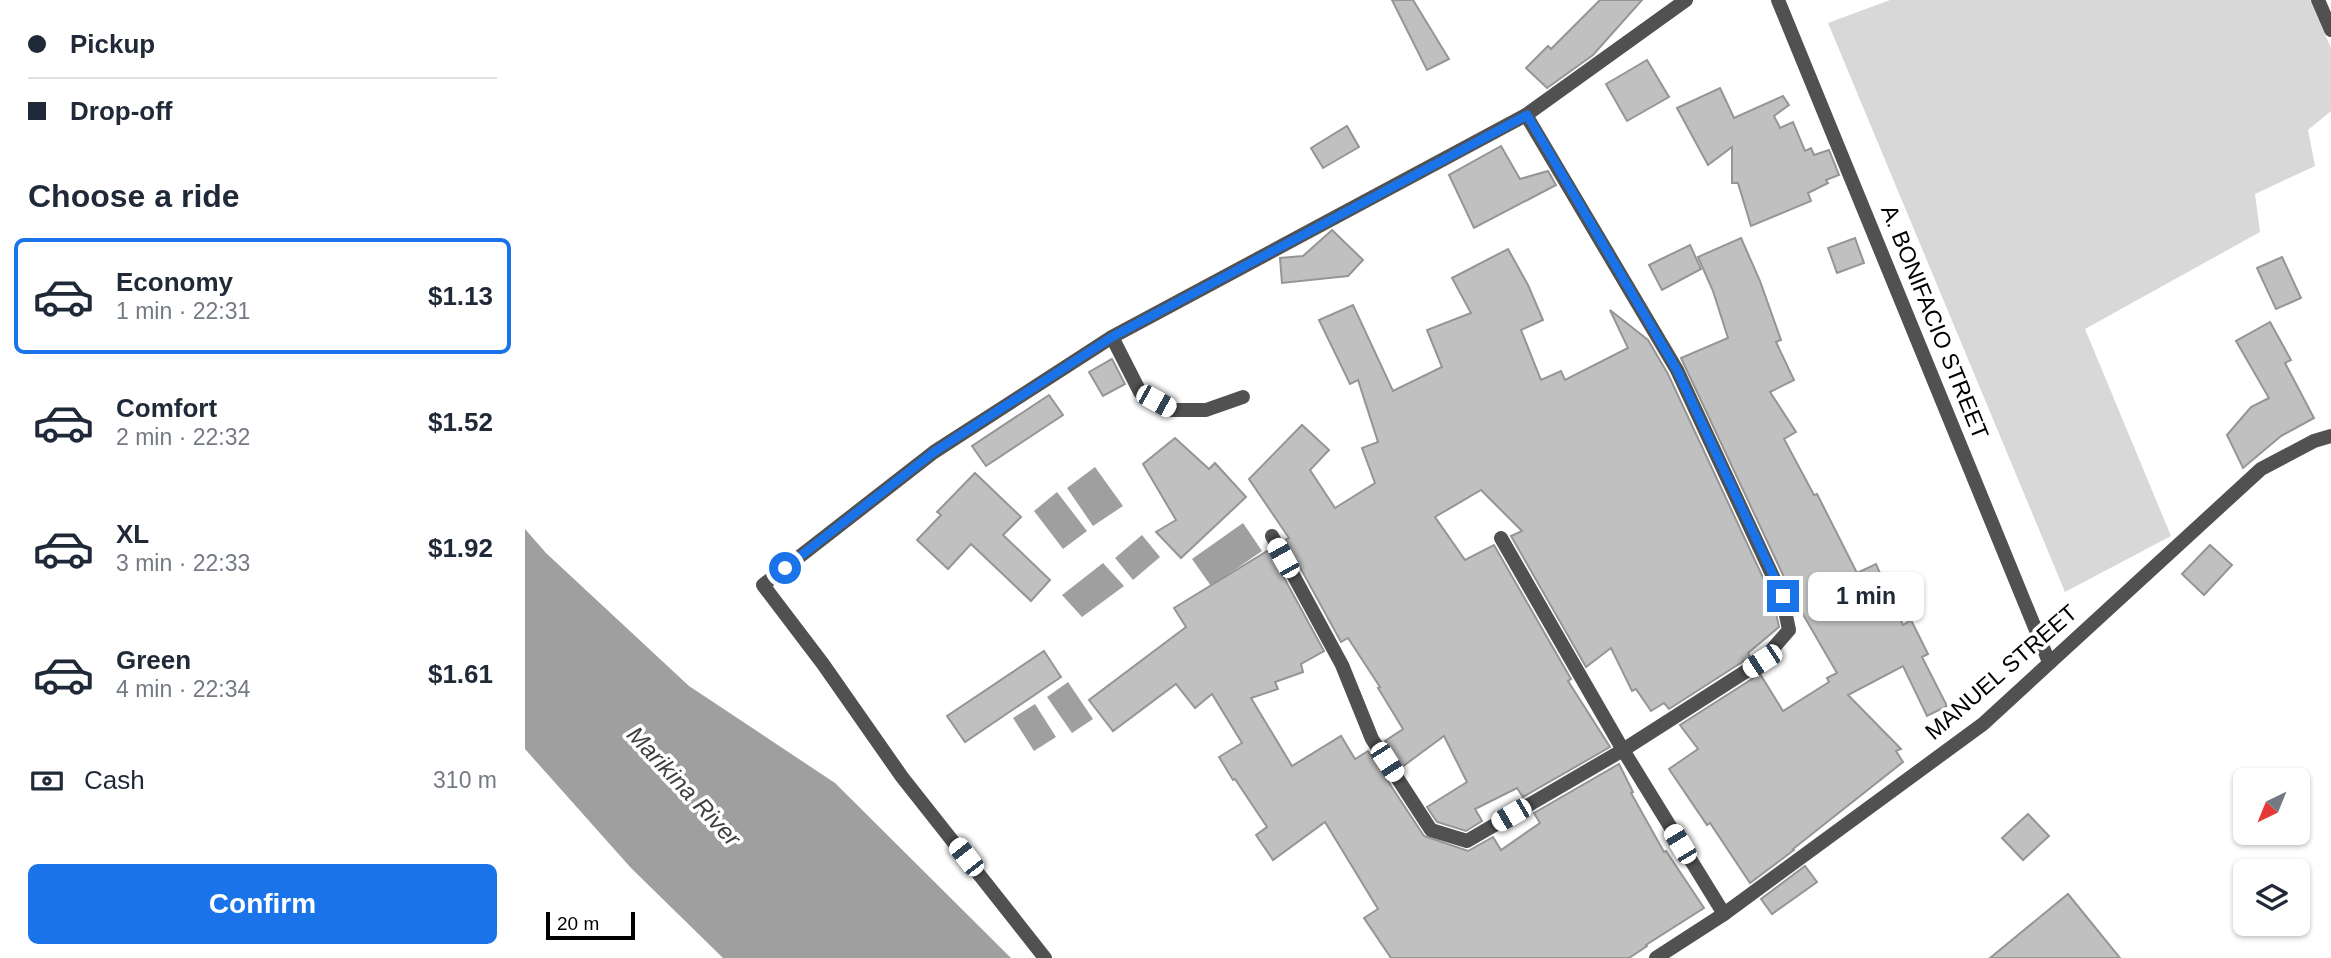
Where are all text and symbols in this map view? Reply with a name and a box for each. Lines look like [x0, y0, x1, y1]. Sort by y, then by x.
text: Pickup [70, 29, 155, 59]
text: Drop-off [70, 96, 173, 126]
text: Choose a ride [28, 178, 240, 214]
street label: A. BONIFACIO STREET [1876, 201, 1994, 443]
icon: car [32, 265, 95, 328]
text: Economy [116, 267, 233, 297]
text: $1.13 [428, 281, 493, 311]
text: 1 min · 22:31 [116, 298, 250, 324]
car [1133, 382, 1180, 420]
icon: car [32, 391, 95, 454]
text: Comfort [116, 393, 217, 423]
text: $1.52 [428, 407, 493, 437]
text: 2 min · 22:32 [116, 424, 250, 450]
icon: car [32, 517, 95, 580]
text: XL [116, 519, 149, 549]
text: $1.92 [428, 533, 493, 563]
car [1264, 535, 1303, 581]
text: 3 min · 22:33 [116, 550, 250, 576]
route start [769, 552, 801, 584]
callout: 1 min [1807, 572, 1923, 620]
route end [1767, 580, 1799, 612]
text: 1 min [1836, 583, 1896, 609]
street label: MANUEL STREET [1920, 599, 2082, 745]
car [1739, 641, 1786, 681]
icon: car [32, 643, 95, 706]
text: Green [116, 645, 191, 675]
text: $1.61 [428, 659, 493, 689]
text: 4 min · 22:34 [116, 676, 250, 702]
water label: Marikina River [622, 721, 747, 852]
car [1367, 739, 1408, 785]
icon: cash [28, 762, 66, 800]
text: Cash [84, 765, 145, 795]
text: 310 m [433, 767, 497, 793]
north arrow [2233, 768, 2310, 845]
map controls [2233, 768, 2310, 936]
car [1488, 795, 1535, 835]
car [1661, 821, 1700, 867]
car [945, 834, 988, 880]
button: layers [2233, 859, 2310, 936]
button: Confirm [28, 864, 497, 944]
scale bar [546, 909, 635, 941]
text: 20 m [557, 913, 599, 934]

